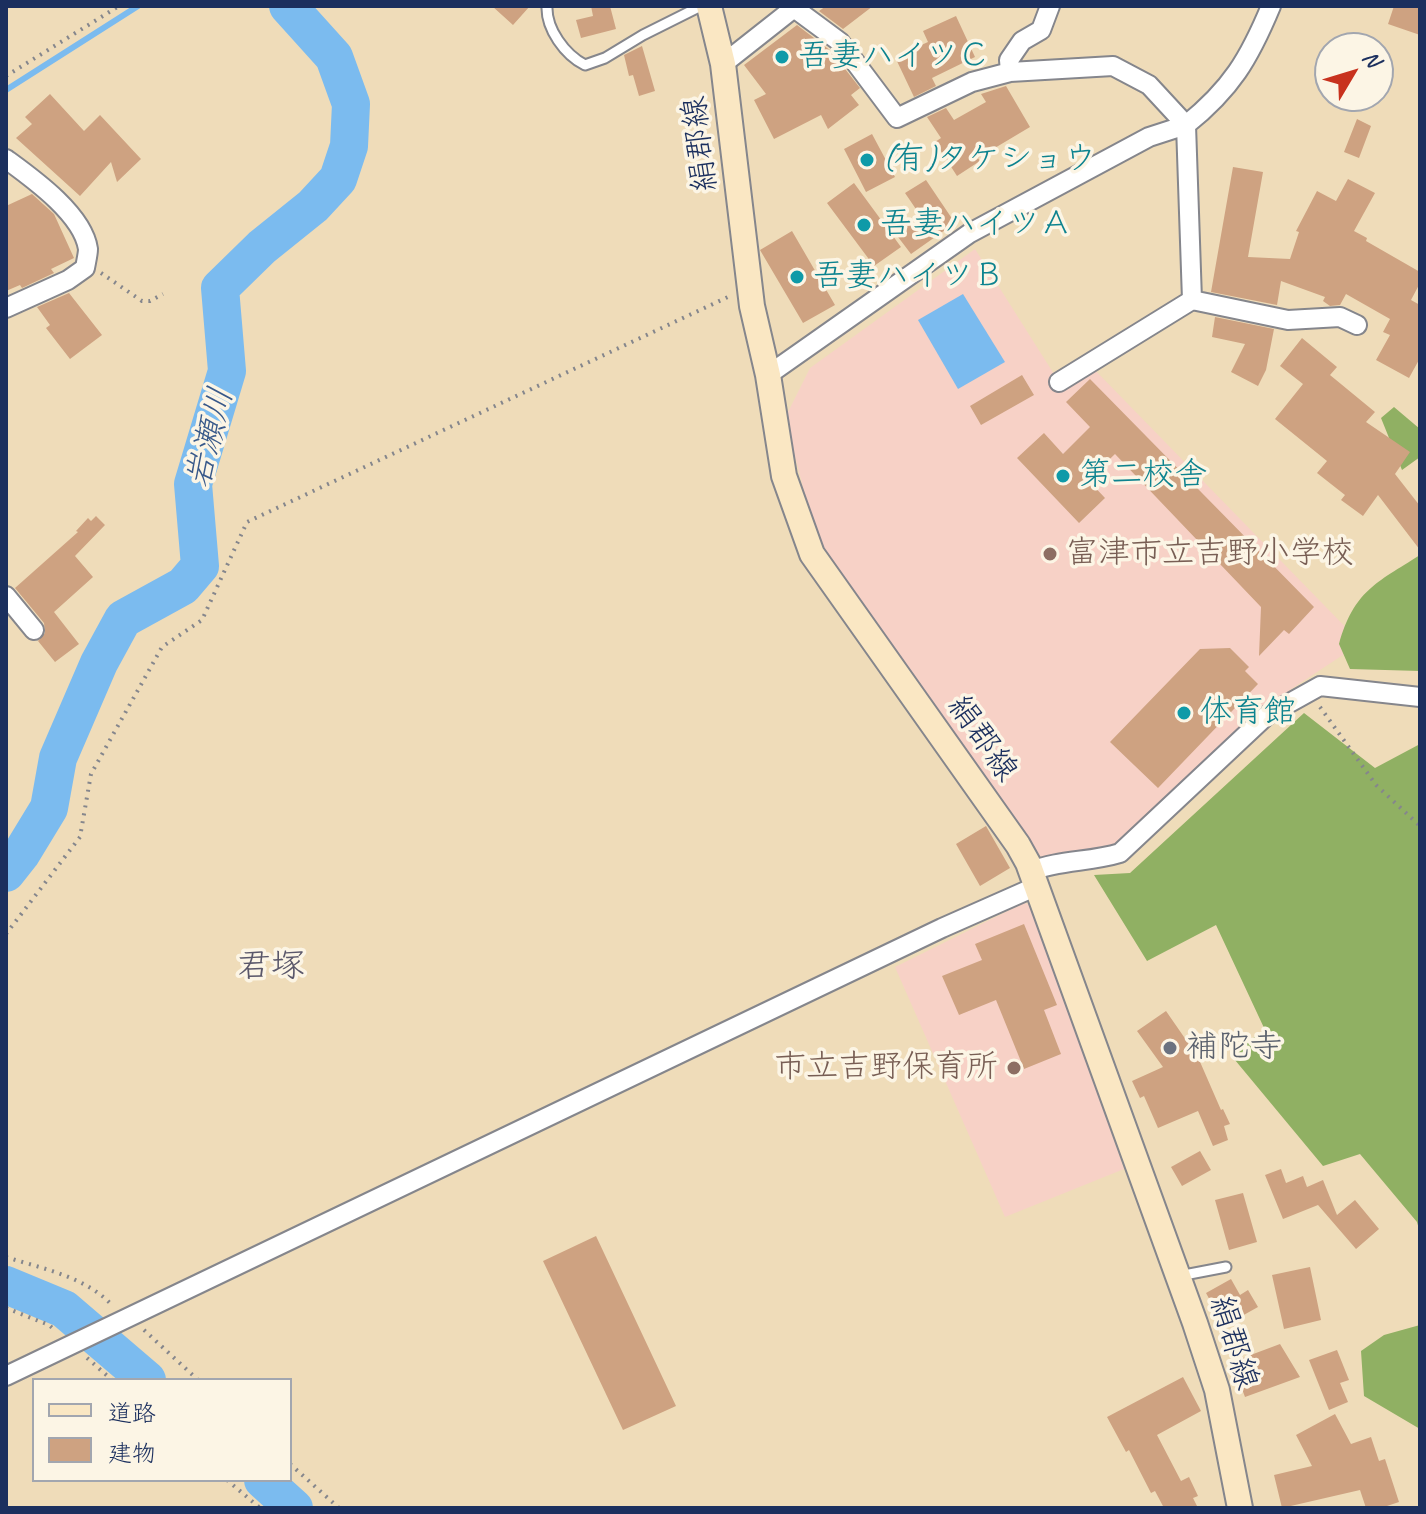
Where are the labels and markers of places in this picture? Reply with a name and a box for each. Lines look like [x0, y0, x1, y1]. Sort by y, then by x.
place label: 吾妻ハイツＣ [798, 38, 990, 76]
marker: 吾妻ハイツＣ [773, 48, 791, 66]
place label: (有)タケショウ [883, 141, 1096, 179]
marker: (有)タケショウ [858, 151, 876, 169]
place label: 吾妻ハイツＡ [880, 206, 1072, 244]
marker: 吾妻ハイツＡ [855, 216, 873, 234]
place label: 吾妻ハイツＢ [813, 258, 1005, 296]
marker: 吾妻ハイツＢ [788, 268, 806, 286]
place label: 第二校舎 [1079, 457, 1207, 495]
marker: 第二校舎 [1054, 467, 1072, 485]
place label: 富津市立吉野小学校 [1066, 535, 1354, 573]
marker: 富津市立吉野小学校 [1041, 545, 1059, 563]
place label: 体育館 [1200, 694, 1296, 732]
marker: 体育館 [1175, 704, 1193, 722]
place label: 補陀寺 [1186, 1029, 1282, 1067]
marker: 補陀寺 [1161, 1039, 1179, 1057]
place label: 市立吉野保育所 [774, 1049, 998, 1087]
marker: 市立吉野保育所 [1005, 1059, 1023, 1077]

